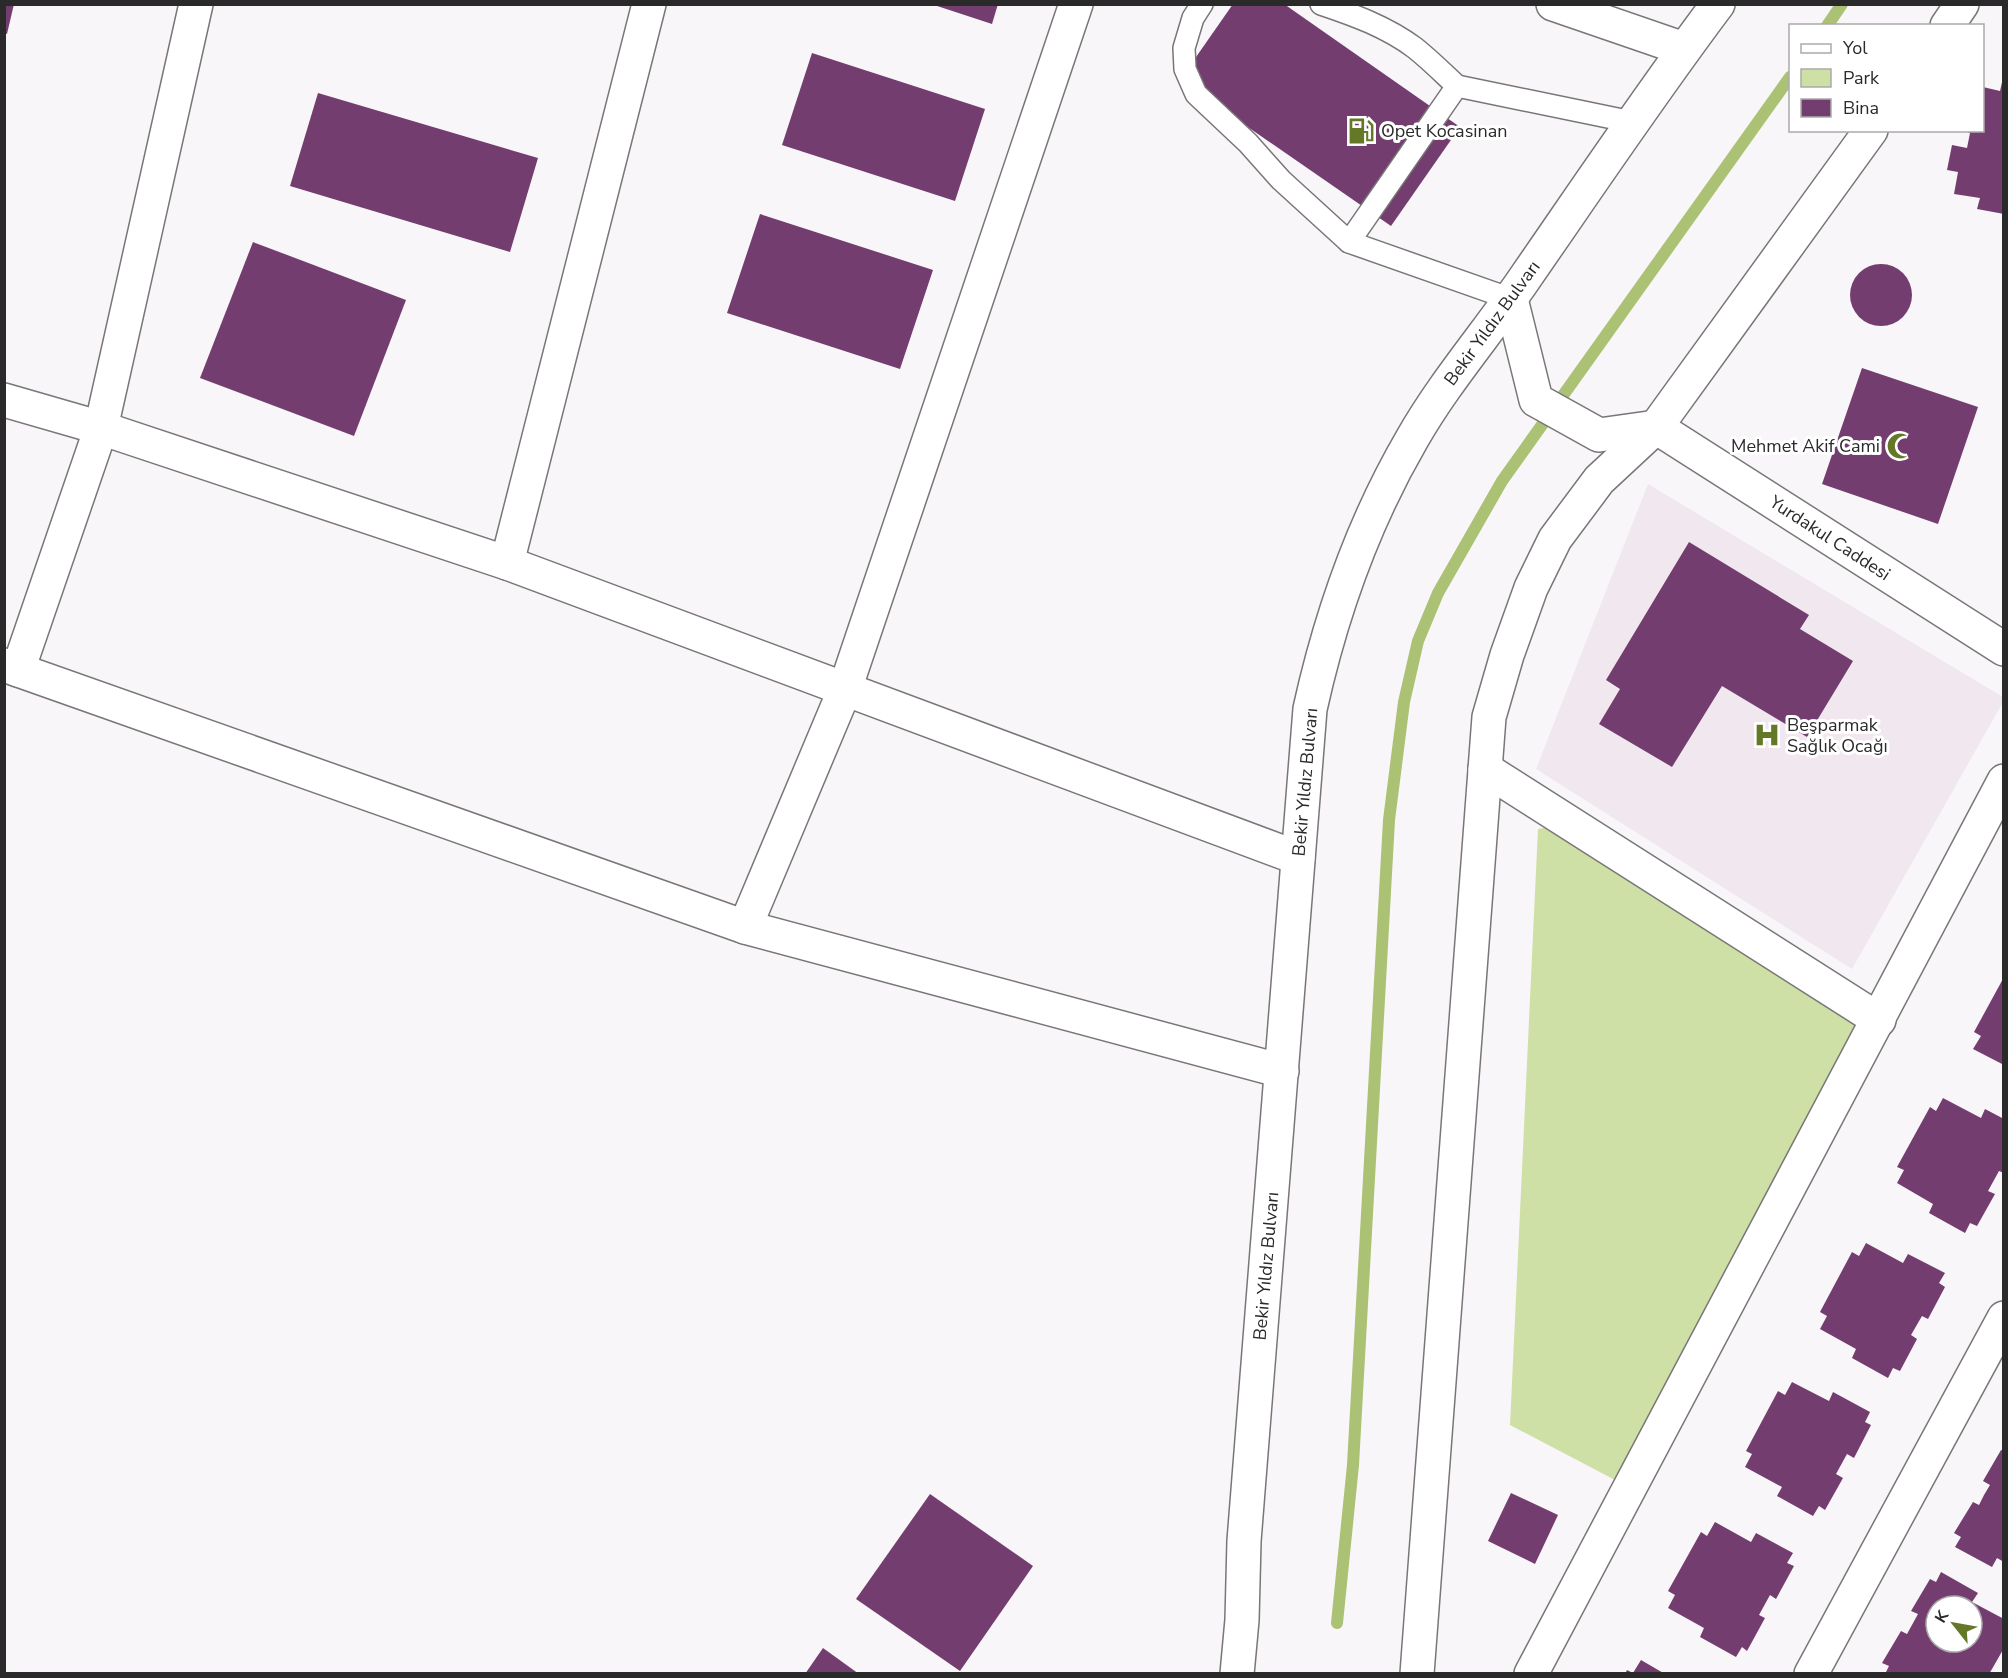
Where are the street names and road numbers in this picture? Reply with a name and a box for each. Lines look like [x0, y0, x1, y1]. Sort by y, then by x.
street label: Bekir Yıldız Bulvarı [1438, 256, 1546, 390]
street label: Yurdakul Caddesi [1764, 489, 1895, 586]
street label: Bekir Yıldız Bulvarı [1287, 707, 1323, 857]
street label: Bekir Yıldız Bulvarı [1248, 1191, 1284, 1341]

